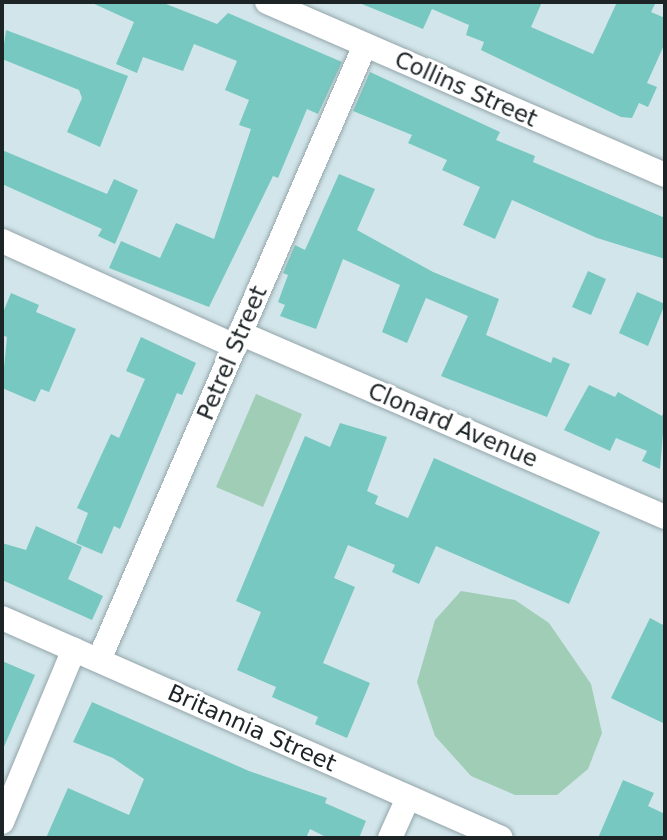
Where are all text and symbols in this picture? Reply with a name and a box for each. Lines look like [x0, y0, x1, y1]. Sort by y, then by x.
street label: Collins Street [390, 45, 542, 133]
street label: Petrel Street [191, 282, 273, 424]
street label: Clonard Avenue [364, 377, 542, 473]
street label: Britannia Street [163, 678, 341, 778]

